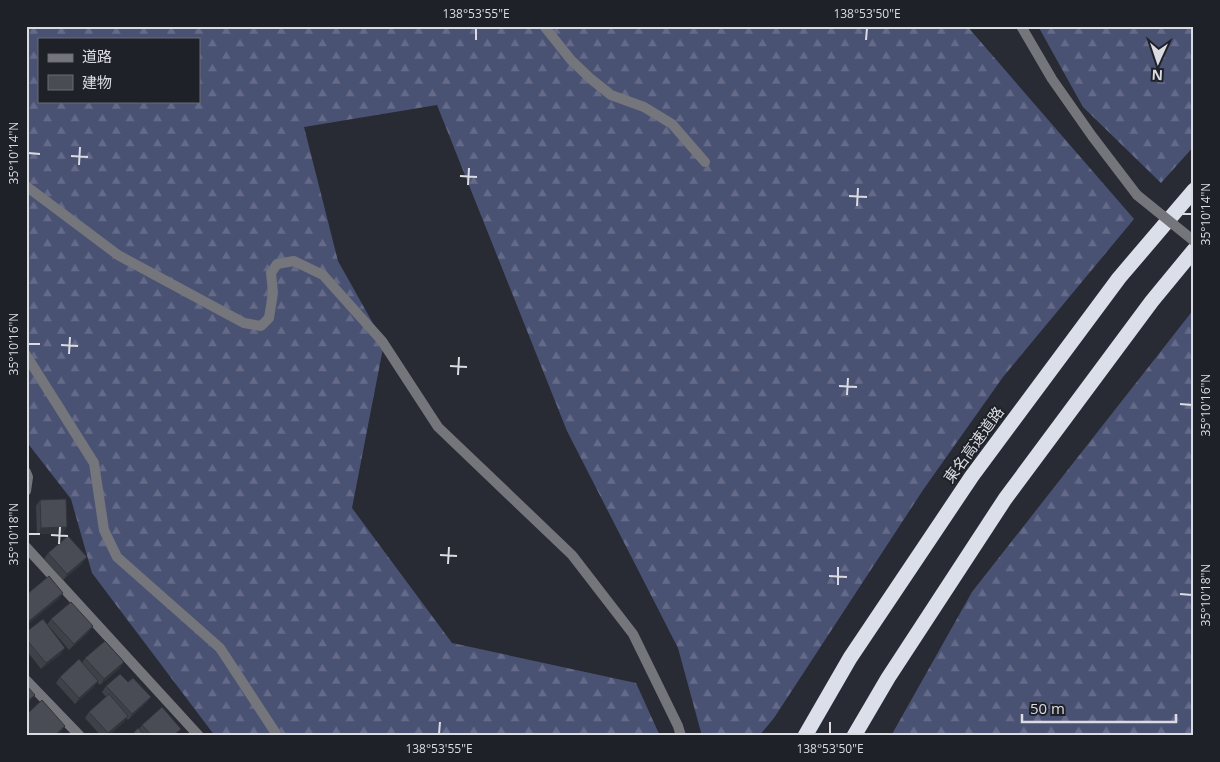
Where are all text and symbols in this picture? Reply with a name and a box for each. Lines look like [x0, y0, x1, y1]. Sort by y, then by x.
text: 138°53'55"E [442, 5, 510, 22]
text: 138°53'50"E [833, 5, 901, 22]
legend [38, 38, 200, 102]
north arrow [1132, 38, 1182, 88]
text: 道路 [82, 46, 112, 66]
text: N [1151, 66, 1163, 85]
text: 建物 [82, 72, 112, 92]
text: 35°10'14"N [5, 122, 22, 184]
text: 35°10'14"N [1197, 183, 1214, 245]
text: 35°10'16"N [5, 313, 22, 375]
text: 35°10'16"N [1197, 374, 1214, 436]
street label: 東名高速道路 [939, 402, 1008, 487]
text: 35°10'18"N [5, 503, 22, 565]
text: 35°10'18"N [1197, 564, 1214, 626]
scale bar [1022, 692, 1176, 724]
text: 50 m [1030, 698, 1065, 718]
text: 138°53'55"E [405, 740, 473, 757]
text: 138°53'50"E [796, 740, 864, 757]

